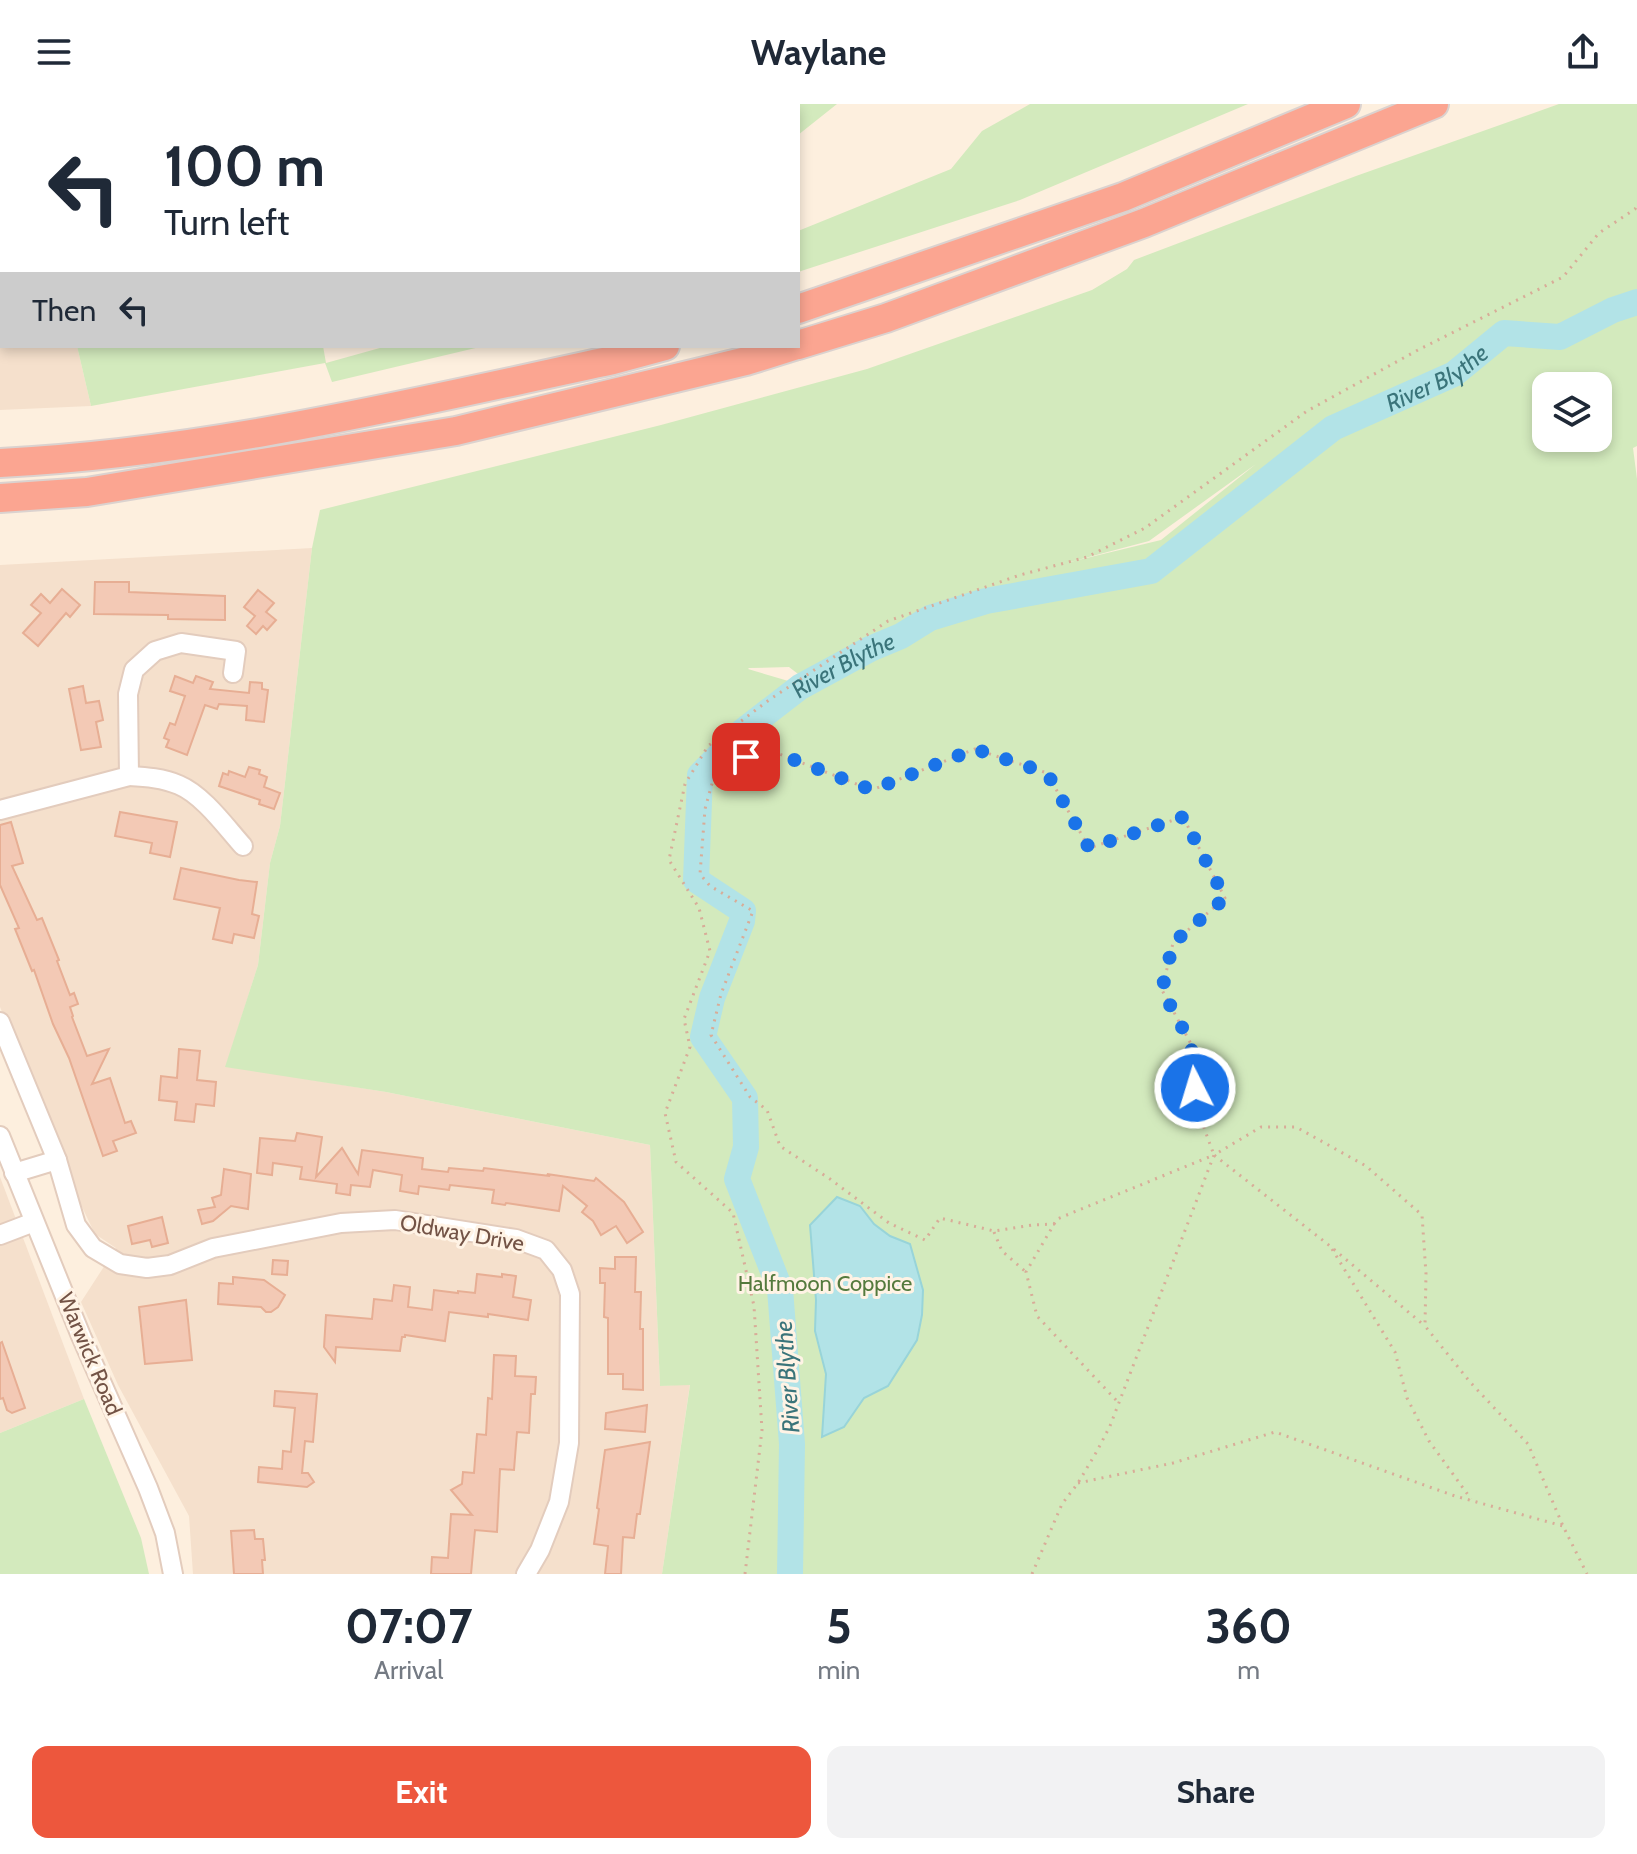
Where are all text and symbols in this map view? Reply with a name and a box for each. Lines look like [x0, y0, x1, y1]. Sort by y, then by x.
icon: menu [32, 30, 76, 74]
text: Waylane [751, 30, 886, 74]
icon: share [1561, 30, 1605, 74]
text: 100 m [164, 132, 325, 200]
icon: left [32, 136, 136, 240]
text: Turn left [164, 200, 289, 244]
icon: left [112, 288, 156, 332]
text: Then [32, 292, 96, 329]
water label: River Blythe [1381, 338, 1494, 417]
map controls [1532, 372, 1612, 452]
button: layers [1532, 372, 1612, 452]
water label: River Blythe [785, 626, 899, 703]
pin [712, 723, 780, 791]
icon: arrive [724, 735, 768, 779]
position arrow [1153, 1046, 1237, 1130]
street label: Oldway Drive [398, 1209, 526, 1257]
park label: Halfmoon Coppice [738, 1270, 912, 1297]
street label: Warwick Road [52, 1289, 128, 1419]
water label: River Blythe [769, 1320, 805, 1434]
text: 07:07 [345, 1597, 472, 1655]
text: 5 [826, 1597, 852, 1655]
text: 360 [1205, 1597, 1292, 1655]
text: Arrival [374, 1654, 443, 1686]
text: min [817, 1654, 860, 1686]
text: m [1237, 1654, 1260, 1686]
button: Exit [32, 1746, 811, 1838]
button: Share [827, 1746, 1605, 1838]

